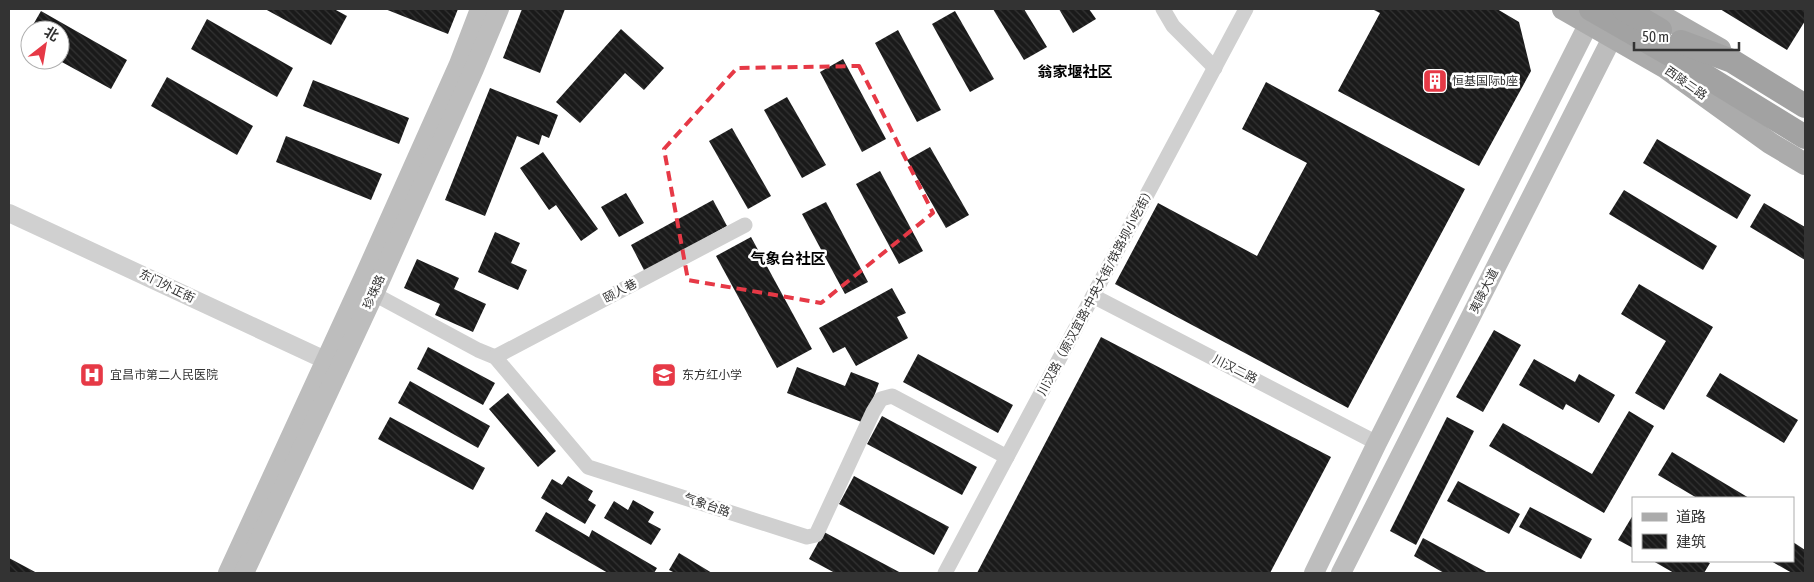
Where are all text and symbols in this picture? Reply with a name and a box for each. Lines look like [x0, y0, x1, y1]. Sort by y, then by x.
north arrow [20, 20, 70, 70]
scale bar [1634, 20, 1739, 52]
text: 北 [42, 23, 62, 44]
text: 50 m [1642, 28, 1669, 45]
district label: 翁家堰社区 [1037, 63, 1113, 80]
street label: 西陵二路 [1662, 63, 1710, 103]
building icon: 恒基国际b座 [1422, 68, 1448, 94]
place label: 恒基国际b座 [1452, 74, 1518, 88]
street label: 川汉路（原汉宜路·中央大街/铁路坝小吃街） [1035, 184, 1157, 398]
district label: 气象台社区 [750, 250, 826, 267]
street label: 夷陵大道 [1467, 266, 1501, 316]
street label: 东门外正街 [137, 267, 197, 305]
street label: 珍珠路 [360, 273, 388, 311]
street label: 颐人巷 [601, 276, 639, 306]
street label: 川汉二路 [1210, 352, 1260, 386]
hospital icon: 宜昌市第二人民医院 [79, 362, 105, 388]
school or university icon: 东方红小学 [651, 362, 677, 388]
place label: 宜昌市第二人民医院 [110, 368, 218, 382]
place label: 东方红小学 [682, 368, 742, 382]
street label: 气象台路 [682, 491, 732, 519]
legend [1632, 497, 1794, 562]
text: 道路 [1676, 508, 1706, 525]
text: 建筑 [1676, 533, 1706, 550]

